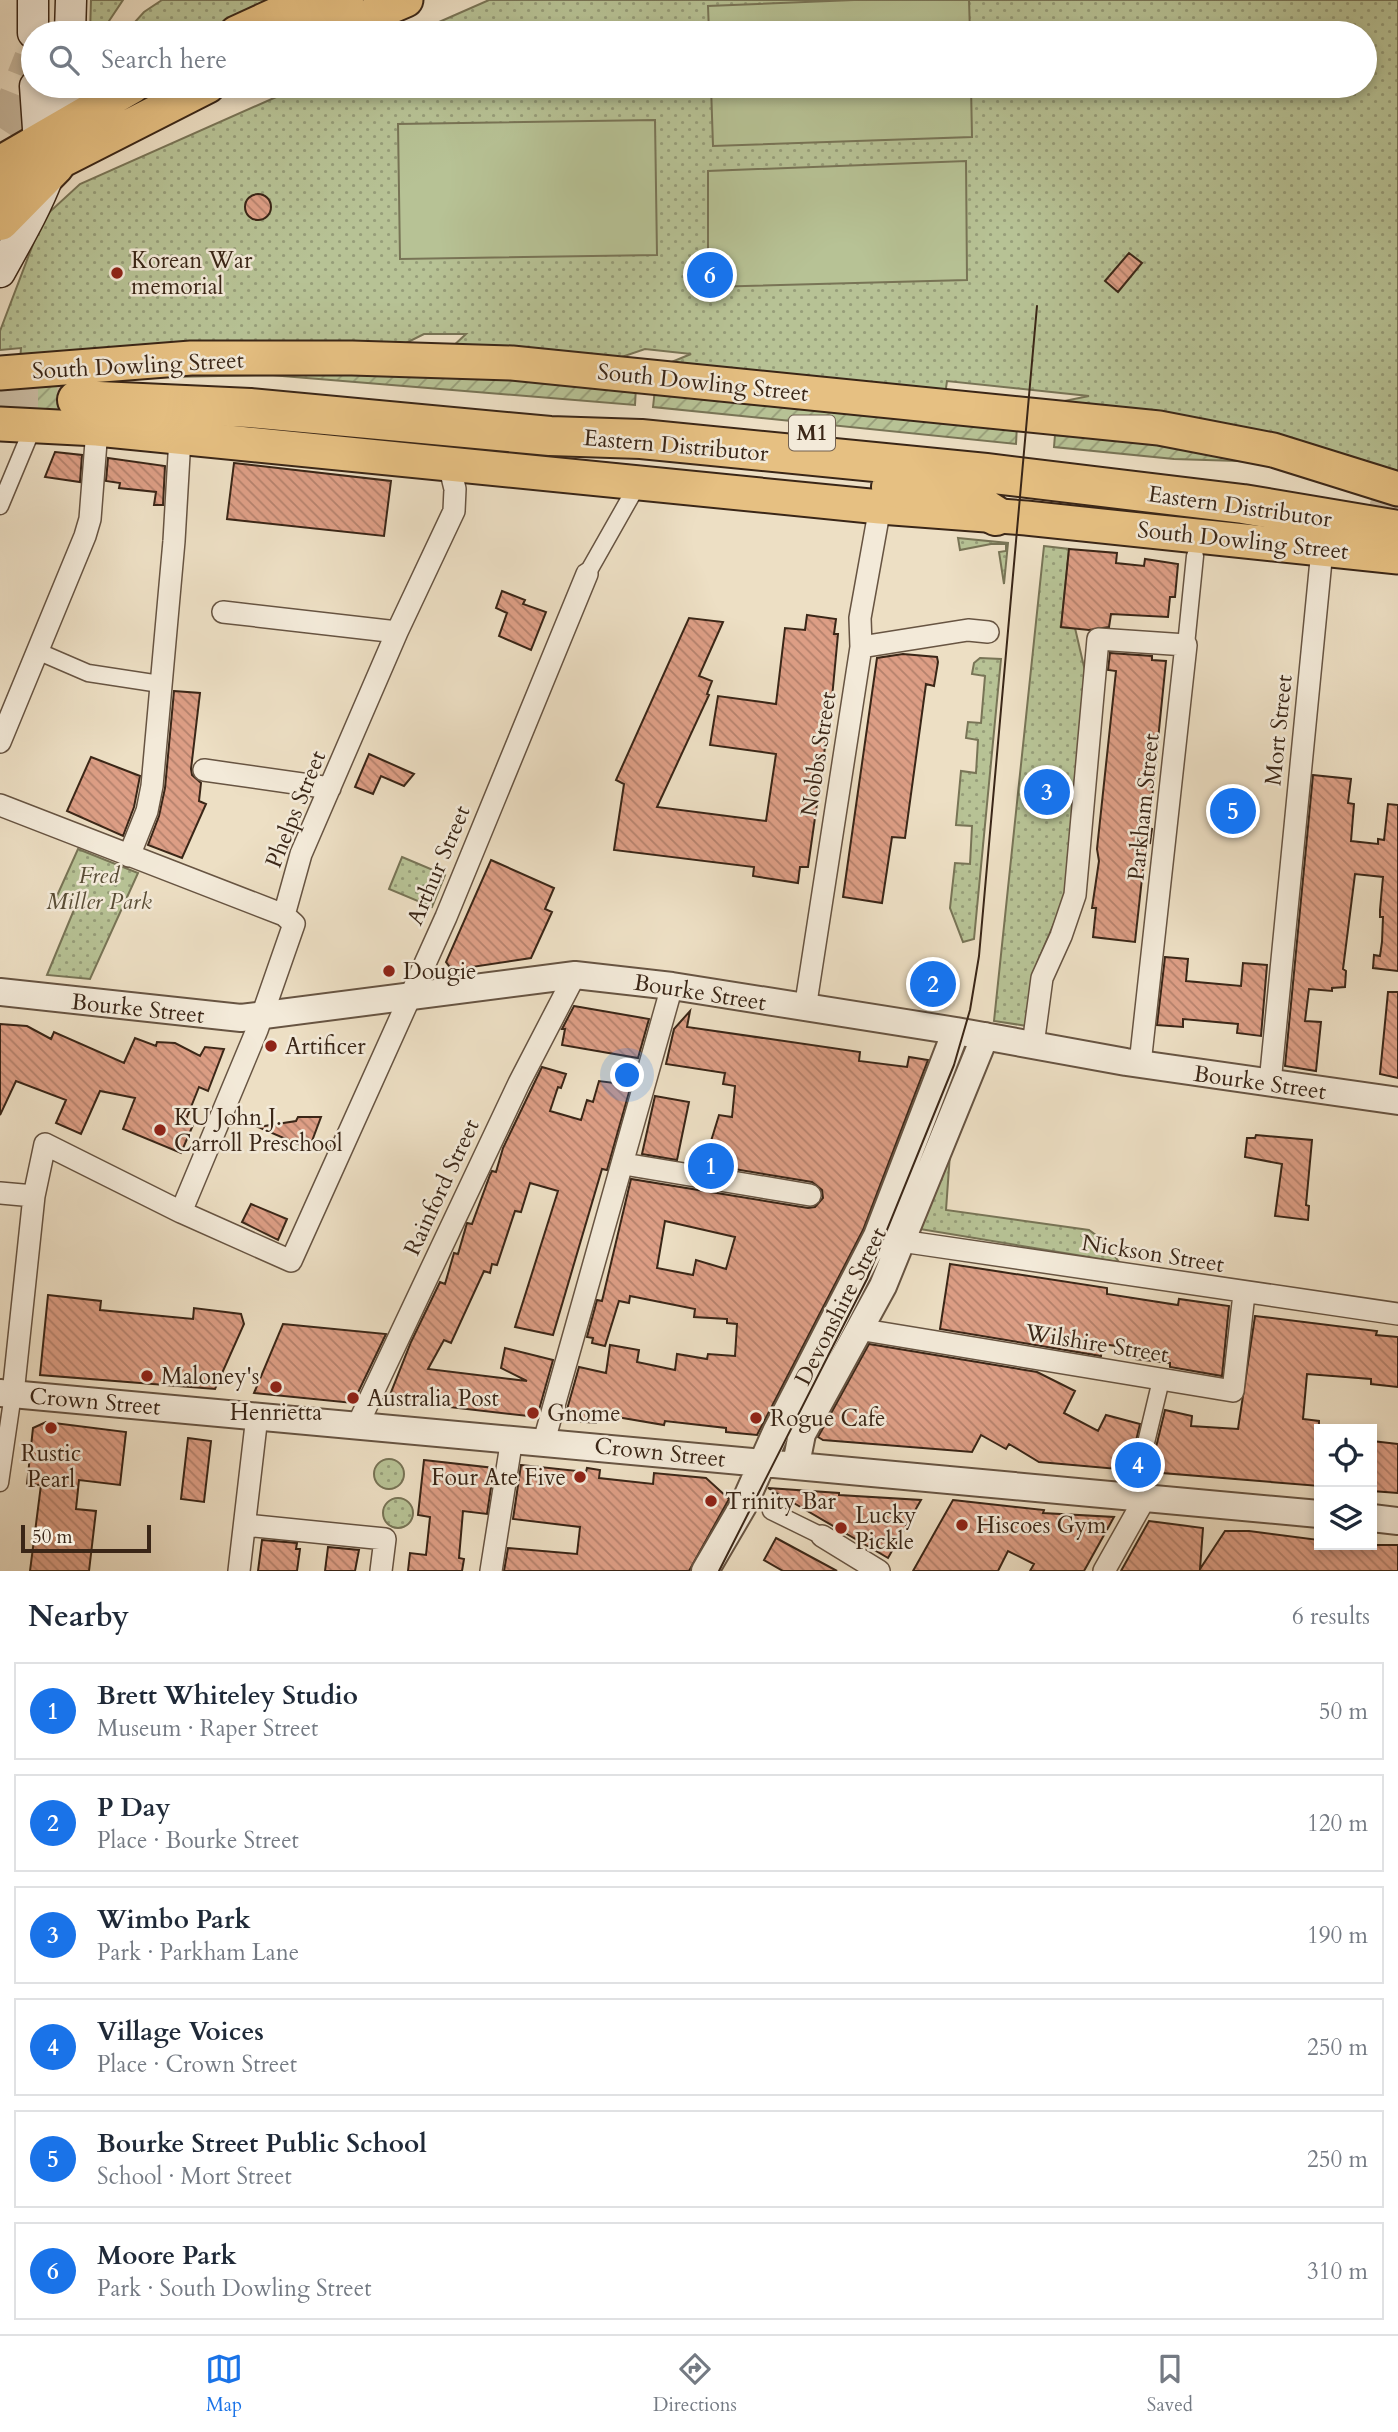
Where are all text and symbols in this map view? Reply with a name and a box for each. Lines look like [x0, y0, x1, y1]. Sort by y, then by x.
search box [21, 21, 1377, 98]
icon: search [45, 41, 83, 79]
text: Search here [101, 42, 227, 77]
place label: Korean War memorial [131, 245, 253, 302]
pin: 6 [687, 249, 733, 301]
marker: Korean War memorial [109, 265, 125, 281]
street label: South Dowling Street [31, 344, 245, 387]
street label: South Dowling Street [596, 356, 810, 409]
road number: M1 [789, 416, 835, 450]
street label: Eastern Distributor [582, 422, 770, 469]
street label: Eastern Distributor [1146, 478, 1334, 535]
street label: South Dowling Street [1136, 514, 1350, 567]
street label: Mort Street [1257, 673, 1300, 787]
street label: Nobbs Street [793, 689, 844, 819]
street label: Parkham Street [1120, 732, 1167, 882]
street label: Phelps Street [258, 746, 333, 872]
pin: 3 [1024, 766, 1070, 818]
pin: 5 [1210, 785, 1256, 837]
street label: Arthur Street [399, 801, 478, 930]
park label: Fred Miller Park [46, 860, 152, 917]
place label: Dougie [403, 956, 477, 987]
pin: 2 [910, 958, 956, 1010]
marker: Dougie [381, 963, 397, 979]
street label: Bourke Street [632, 967, 768, 1018]
street label: Bourke Street [70, 986, 206, 1031]
place label: Artificer [285, 1031, 366, 1062]
marker: Artificer [263, 1038, 279, 1054]
your location [610, 1058, 644, 1092]
street label: Bourke Street [1192, 1058, 1328, 1107]
place label: KU John J. Carroll Preschool [174, 1102, 343, 1159]
street label: Rainford Street [396, 1114, 487, 1260]
marker: KU John J. Carroll Preschool [152, 1122, 168, 1138]
pin: 1 [688, 1140, 734, 1192]
street label: Devonshire Street [787, 1222, 894, 1391]
street label: Nickson Street [1080, 1227, 1226, 1280]
street label: Wilshire Street [1022, 1317, 1171, 1370]
place label: Maloney's [161, 1361, 259, 1392]
marker: Maloney's [139, 1368, 155, 1384]
marker: Henrietta [268, 1379, 284, 1395]
street label: Crown Street [28, 1380, 162, 1423]
place label: Australia Post [367, 1383, 499, 1414]
marker: Australia Post [345, 1390, 361, 1406]
place label: Henrietta [230, 1397, 322, 1428]
place label: Gnome [547, 1398, 621, 1429]
place label: Rogue Cafe [770, 1403, 885, 1434]
marker: Gnome [525, 1405, 541, 1421]
marker: Rogue Cafe [748, 1410, 764, 1426]
marker: Rustic Pearl [43, 1420, 59, 1436]
map controls [1314, 1424, 1377, 1550]
button: locate [1314, 1424, 1377, 1487]
street label: Crown Street [593, 1430, 727, 1475]
place label: Rustic Pearl [21, 1438, 81, 1495]
pin: 4 [1115, 1439, 1161, 1491]
place label: Four Ate Five [431, 1462, 566, 1493]
marker: Four Ate Five [572, 1469, 588, 1485]
place label: Trinity Bar [725, 1486, 836, 1517]
button: layers [1314, 1487, 1377, 1550]
marker: Trinity Bar [703, 1493, 719, 1509]
place label: Lucky Pickle [855, 1500, 917, 1557]
place label: Hiscoes Gym [976, 1510, 1107, 1541]
marker: Hiscoes Gym [954, 1517, 970, 1533]
marker: Lucky Pickle [833, 1520, 849, 1536]
scale bar [21, 1522, 150, 1554]
text: 50 m [32, 1524, 73, 1550]
text: Nearby [28, 1596, 129, 1637]
text: 6 results [1292, 1601, 1370, 1632]
text: Brett Whiteley Studio [97, 1678, 358, 1713]
text: 1 [47, 1696, 59, 1727]
text: 50 m [1319, 1696, 1368, 1727]
text: Museum · Raper Street [97, 1713, 318, 1744]
text: P Day [97, 1790, 170, 1825]
text: 2 [47, 1808, 59, 1839]
text: 120 m [1307, 1808, 1368, 1839]
text: Place · Bourke Street [97, 1825, 299, 1856]
text: Wimbo Park [97, 1902, 251, 1937]
text: 3 [47, 1920, 59, 1951]
text: 190 m [1307, 1920, 1368, 1951]
text: Park · Parkham Lane [97, 1937, 299, 1968]
text: Village Voices [97, 2014, 264, 2049]
text: 4 [47, 2032, 59, 2063]
text: 250 m [1307, 2032, 1368, 2063]
text: Place · Crown Street [97, 2049, 297, 2080]
text: Bourke Street Public School [97, 2126, 427, 2161]
text: 5 [47, 2144, 59, 2175]
text: 250 m [1307, 2144, 1368, 2175]
text: School · Mort Street [97, 2161, 292, 2192]
text: Moore Park [97, 2238, 237, 2273]
text: 6 [47, 2256, 59, 2287]
text: 310 m [1307, 2256, 1368, 2287]
text: Park · South Dowling Street [97, 2273, 371, 2304]
tab: Map [205, 2350, 243, 2418]
tab: Directions [653, 2350, 737, 2418]
tab: Saved [1147, 2350, 1193, 2418]

